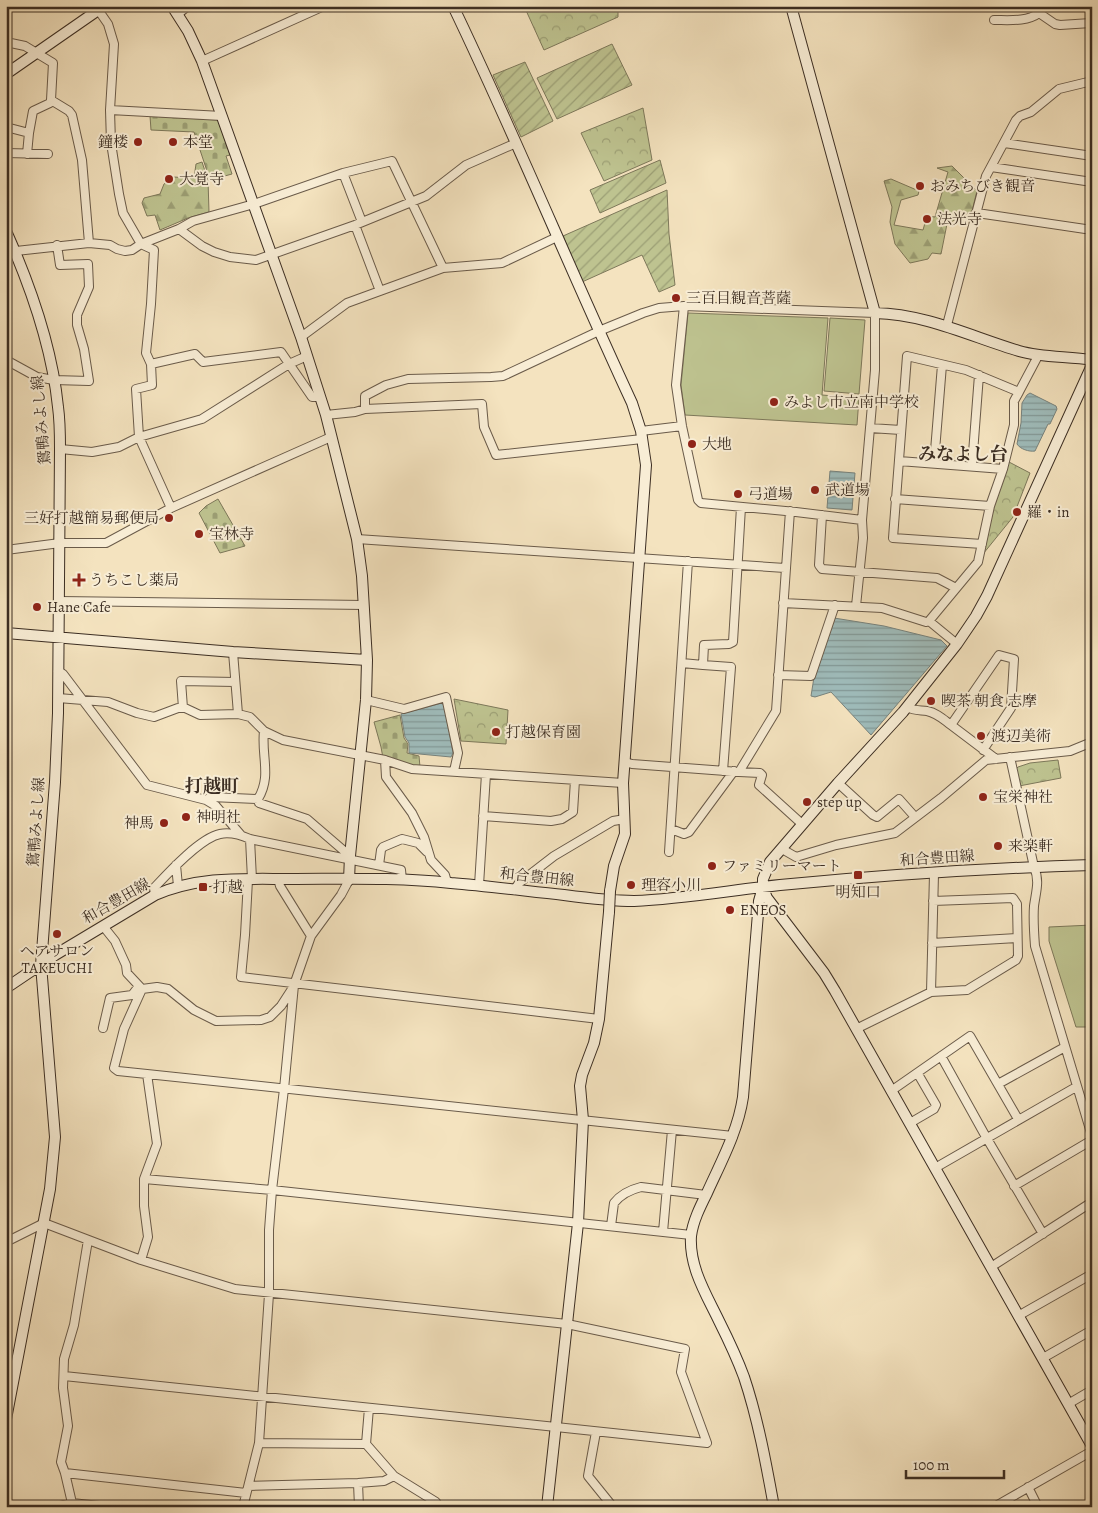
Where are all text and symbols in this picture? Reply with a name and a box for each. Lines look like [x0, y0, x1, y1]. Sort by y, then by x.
place label: 鐘楼 [98, 132, 128, 152]
place label: 本堂 [183, 132, 213, 152]
marker: 鐘楼 [132, 136, 144, 148]
marker: 本堂 [167, 136, 179, 148]
place label: 大覚寺 [179, 169, 224, 189]
marker: 大覚寺 [163, 173, 175, 185]
place label: おみちびき観音 [930, 176, 1035, 196]
marker: おみちびき観音 [914, 180, 926, 192]
place label: 法光寺 [937, 209, 982, 229]
marker: 法光寺 [921, 213, 933, 225]
place label: 三百目観音菩薩 [686, 288, 791, 308]
marker: 三百目観音菩薩 [670, 292, 682, 304]
street label: 鴛鴨みよし線 [27, 374, 55, 466]
place label: みよし市立南中学校 [784, 392, 919, 412]
marker: みよし市立南中学校 [768, 396, 780, 408]
place label: 大地 [702, 434, 732, 454]
marker: 大地 [686, 438, 698, 450]
district label: みなよし台 [918, 442, 1008, 466]
place label: 武道場 [825, 480, 870, 500]
place label: 弓道場 [748, 484, 793, 504]
marker: 武道場 [809, 484, 821, 496]
marker: 弓道場 [732, 488, 744, 500]
place label: 羅・in [1027, 502, 1069, 522]
marker: 羅・in [1011, 506, 1023, 518]
place label: 三好打越簡易郵便局 [24, 508, 159, 528]
marker: 三好打越簡易郵便局 [163, 512, 175, 524]
place label: 宝林寺 [209, 524, 254, 544]
marker: 宝林寺 [193, 528, 205, 540]
place label: うちこし薬局 [89, 570, 179, 590]
marker: うちこし薬局 [73, 574, 85, 586]
place label: Hane Cafe [47, 597, 111, 617]
marker: Hane Cafe [31, 601, 43, 613]
place label: 喫茶 朝食 志摩 [941, 691, 1037, 711]
marker: 喫茶 朝食 志摩 [925, 695, 937, 707]
place label: 打越保育園 [506, 722, 581, 742]
marker: 打越保育園 [490, 726, 502, 738]
place label: 渡辺美術 [991, 726, 1051, 746]
marker: 渡辺美術 [975, 730, 987, 742]
district label: 打越町 [185, 774, 239, 798]
street label: 鴛鴨みよし線 [23, 776, 49, 868]
place label: 宝栄神社 [993, 787, 1053, 807]
marker: 宝栄神社 [977, 791, 989, 803]
place label: step up [817, 792, 862, 812]
marker: step up [801, 796, 813, 808]
place label: 神明社 [196, 807, 241, 827]
marker: 神明社 [180, 811, 192, 823]
place label: 神馬 [124, 813, 154, 833]
marker: 神馬 [158, 817, 170, 829]
place label: 来楽軒 [1008, 836, 1053, 856]
marker: 来楽軒 [992, 840, 1004, 852]
street label: 和合豊田線 [899, 845, 975, 871]
place label: ファミリーマート [722, 856, 842, 876]
marker: ファミリーマート [706, 860, 718, 872]
street label: 和合豊田線 [499, 863, 575, 891]
marker: 明知口 [852, 869, 864, 881]
street label: 和合豊田線 [79, 874, 153, 928]
place label: 理容小川 [641, 875, 701, 895]
place label: 打越 [213, 877, 243, 897]
marker: 理容小川 [625, 879, 637, 891]
marker: 打越 [197, 881, 209, 893]
place label: 明知口 [835, 882, 881, 902]
place label: ENEOS [740, 900, 787, 920]
marker: ENEOS [724, 904, 736, 916]
marker: ヘアサロン TAKEUCHI [51, 928, 63, 940]
place label: ヘアサロン TAKEUCHI [20, 941, 94, 978]
scale bar [906, 1448, 1003, 1480]
text: 100 m [913, 1455, 950, 1475]

